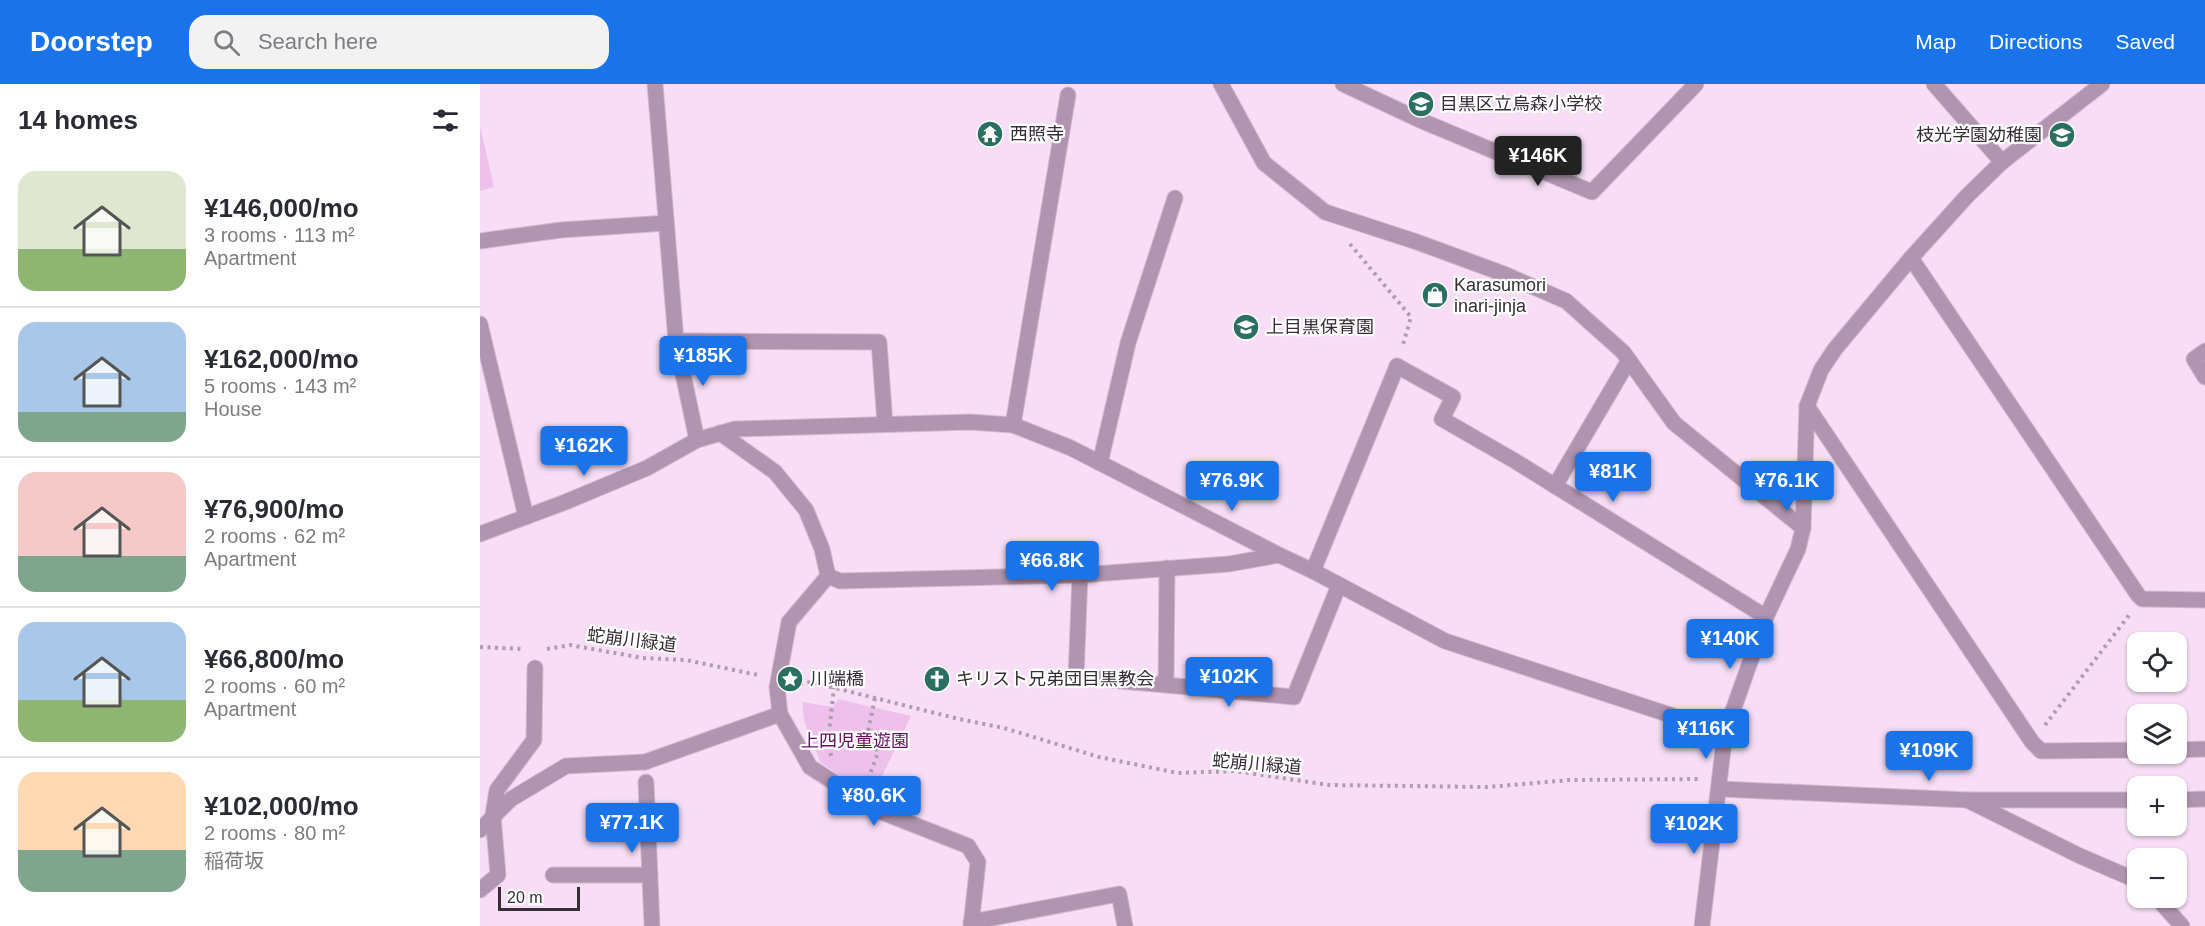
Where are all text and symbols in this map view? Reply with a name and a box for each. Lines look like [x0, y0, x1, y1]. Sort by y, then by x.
search box [189, 15, 609, 69]
text: Doorstep [30, 26, 153, 57]
icon: search [210, 26, 243, 59]
text: Search here [258, 29, 378, 54]
text: Map [1915, 30, 1956, 53]
text: Directions [1989, 30, 2082, 53]
text: Saved [2115, 30, 2175, 53]
school or university icon: 目黒区立烏森小学校 [1406, 89, 1436, 119]
place label: 目黒区立烏森小学校 [1440, 94, 1602, 114]
icon: filters [429, 104, 462, 137]
text: 14 homes [18, 105, 138, 135]
temple icon: 西照寺 [975, 119, 1005, 149]
school or university icon: 枝光学園幼稚園 [2047, 120, 2077, 150]
place label: 西照寺 [1010, 124, 1064, 144]
place label: 枝光学園幼稚園 [1916, 125, 2042, 145]
pin: ¥146K [1496, 136, 1580, 187]
text: ¥146K [1509, 144, 1567, 166]
text: ¥146,000/mo [204, 193, 359, 223]
icon: home [66, 195, 138, 267]
text: 3 rooms · 113 m² [204, 224, 355, 246]
text: Apartment [204, 247, 296, 269]
place label: Karasumori inari-jinja [1454, 275, 1546, 316]
shop icon: Karasumori inari-jinja [1420, 280, 1450, 310]
school or university icon: 上目黒保育園 [1231, 312, 1261, 342]
place label: 上目黒保育園 [1266, 317, 1374, 337]
pin: ¥185K [661, 336, 745, 387]
text: ¥162,000/mo [204, 344, 359, 374]
text: ¥185K [674, 344, 732, 366]
icon: home [66, 346, 138, 418]
text: 5 rooms · 143 m² [204, 375, 356, 397]
text: House [204, 398, 262, 420]
pin: ¥162K [542, 426, 626, 477]
text: ¥162K [555, 434, 613, 456]
pin: ¥81K [1577, 452, 1649, 503]
text: ¥81K [1589, 460, 1637, 482]
pin: ¥76.9K [1183, 461, 1281, 512]
pin: ¥76.1K [1738, 461, 1836, 512]
text: ¥76.9K [1200, 469, 1264, 491]
text: ¥76.1K [1755, 469, 1819, 491]
text: ¥76,900/mo [204, 494, 344, 524]
icon: home [66, 496, 138, 568]
text: 2 rooms · 62 m² [204, 525, 345, 547]
pin: ¥66.8K [1003, 541, 1101, 592]
text: Apartment [204, 548, 296, 570]
text: ¥66.8K [1020, 549, 1084, 571]
pin: ¥140K [1688, 619, 1772, 670]
street label: 蛇崩川緑道 [586, 625, 678, 655]
text: ¥140K [1701, 627, 1759, 649]
map controls [2127, 632, 2187, 908]
button: locate [2127, 632, 2187, 692]
text: ¥66,800/mo [204, 644, 344, 674]
icon: home [66, 646, 138, 718]
pin: ¥102K [1187, 657, 1271, 708]
place icon: 川端橋 [775, 664, 805, 694]
church icon: キリスト兄弟団目黒教会 [922, 664, 952, 694]
text: ¥102K [1200, 665, 1258, 687]
place label: 川端橋 [810, 669, 864, 689]
place label: キリスト兄弟団目黒教会 [956, 669, 1154, 689]
text: 2 rooms · 60 m² [204, 675, 345, 697]
text: Apartment [204, 698, 296, 720]
button: layers [2127, 704, 2187, 764]
pin: ¥116K [1664, 709, 1748, 760]
text: ¥116K [1677, 717, 1735, 739]
park label: 上四児童遊園 [801, 731, 909, 751]
pin: ¥109K [1887, 731, 1971, 782]
text: ¥109K [1900, 739, 1958, 761]
street label: 蛇崩川緑道 [1211, 750, 1303, 778]
pin: ¥80.6K [825, 776, 923, 827]
button: + [2127, 776, 2187, 836]
text: ¥80.6K [842, 784, 906, 806]
text: ¥102,000/mo [204, 791, 359, 821]
icon: home [66, 796, 138, 868]
pin: ¥77.1K [583, 803, 681, 854]
pin: ¥102K [1652, 804, 1736, 855]
text: ¥77.1K [600, 811, 664, 833]
text: ¥102K [1665, 812, 1723, 834]
text: 2 rooms · 80 m² [204, 822, 345, 844]
button: − [2127, 848, 2187, 908]
text: 稲荷坂 [204, 850, 264, 872]
scale bar [498, 884, 580, 912]
text: 20 m [507, 889, 543, 906]

